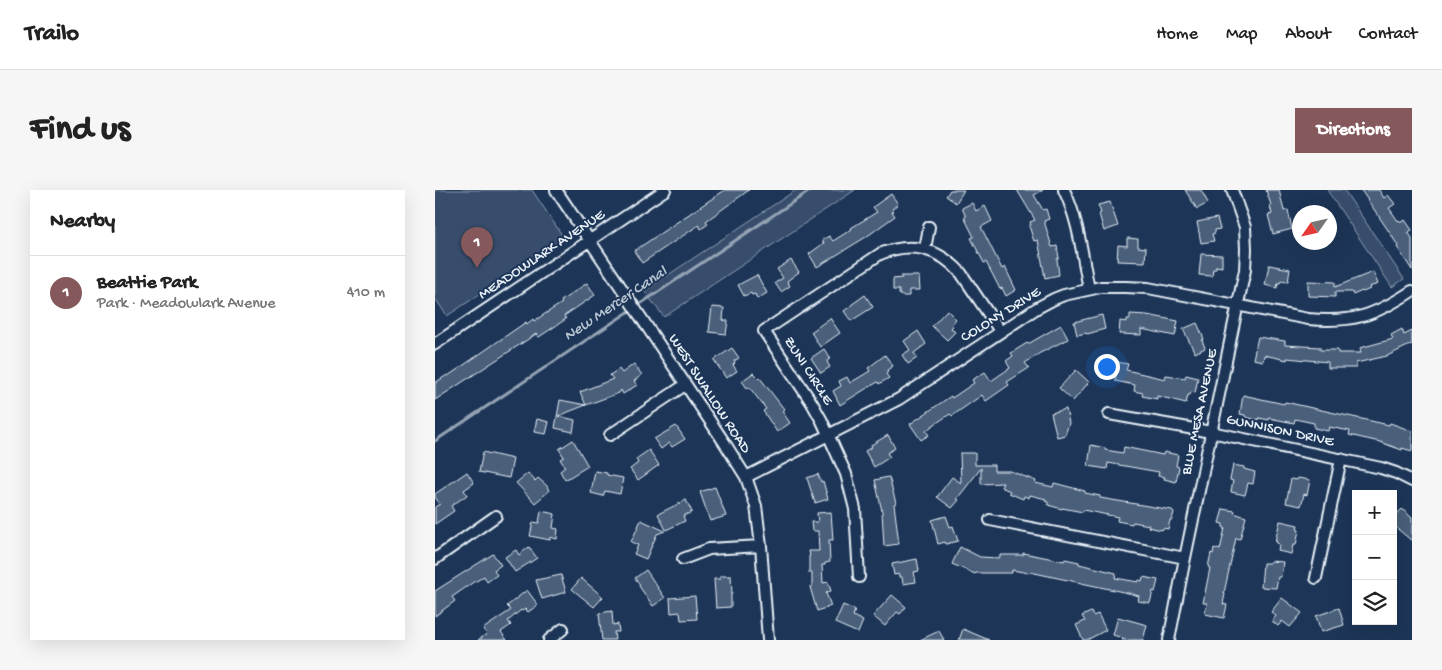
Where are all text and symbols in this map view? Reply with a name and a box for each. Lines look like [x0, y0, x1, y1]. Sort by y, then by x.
text: Trailo [25, 20, 79, 49]
text: Home [1156, 24, 1198, 45]
text: Map [1226, 24, 1257, 45]
text: About [1285, 24, 1331, 45]
text: Contact [1359, 24, 1417, 45]
button: Directions [1295, 108, 1412, 153]
text: Find us [30, 110, 130, 151]
north arrow [1292, 205, 1337, 250]
street label: MEADOWLARK AVENUE [475, 206, 609, 304]
text: Nearby [50, 210, 115, 235]
pin: 1 [461, 227, 493, 268]
water label: New Mercer Canal [561, 263, 673, 347]
text: Beattie Park [97, 272, 197, 295]
street label: COLONY DRIVE [958, 283, 1045, 347]
text: 1 [63, 284, 69, 303]
text: 410 m [347, 284, 385, 303]
text: Park · Meadowlark Avenue [97, 295, 276, 314]
street label: WEST SWALLOW ROAD [664, 331, 754, 457]
street label: ZUNI CIRCLE [779, 333, 837, 409]
street label: BLUE MESA AVENUE [1178, 347, 1222, 478]
your location [1094, 354, 1120, 380]
street label: GUNNISON DRIVE [1225, 411, 1336, 451]
map controls [1352, 490, 1397, 625]
button: + [1352, 490, 1397, 535]
button: − [1352, 535, 1397, 580]
button: layers [1352, 580, 1397, 625]

